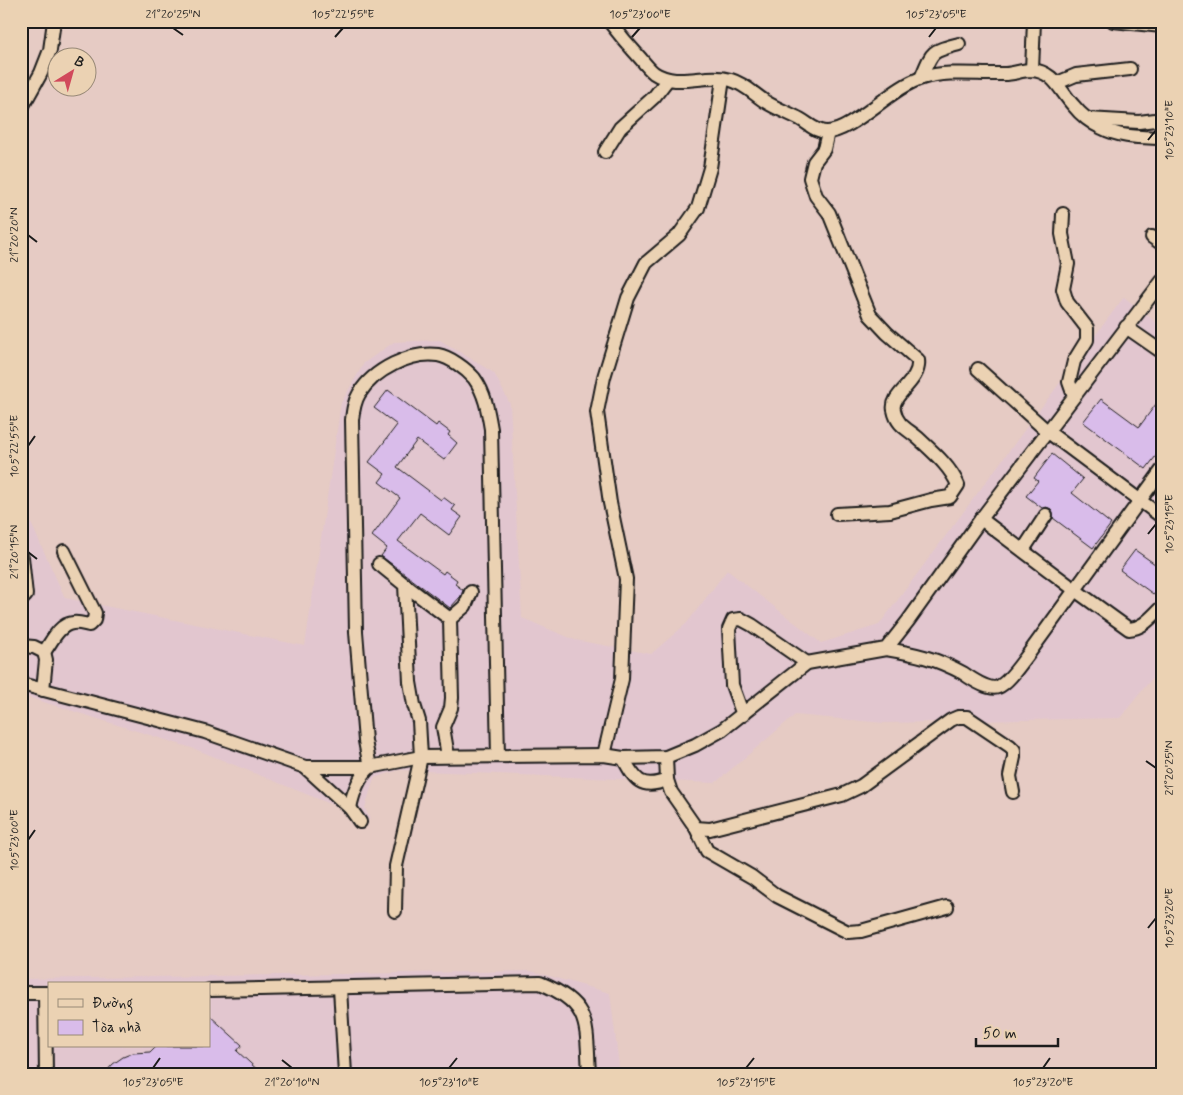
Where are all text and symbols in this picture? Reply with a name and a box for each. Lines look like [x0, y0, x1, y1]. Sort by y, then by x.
text: 21°20'25"N [145, 7, 201, 23]
text: 105°22'55"E [312, 7, 374, 23]
text: 105°23'00"E [609, 7, 671, 23]
text: 105°23'05"E [906, 7, 966, 23]
north arrow [48, 48, 98, 98]
text: B [70, 53, 88, 72]
text: 105°23'10"E [1162, 100, 1178, 160]
text: 21°20'20"N [7, 207, 23, 263]
text: 105°22'55"E [7, 415, 23, 477]
text: 105°23'15"E [1162, 494, 1178, 554]
text: 21°20'15"N [7, 525, 23, 579]
text: 21°20'25"N [1162, 740, 1178, 796]
text: 105°23'00"E [7, 809, 23, 871]
text: 105°23'20"E [1162, 888, 1178, 948]
legend [48, 982, 210, 1048]
text: Đường [92, 994, 133, 1015]
scale bar [976, 1015, 1058, 1047]
text: Tòa nhà [92, 1018, 141, 1038]
text: 50 m [983, 1024, 1017, 1044]
text: 105°23'05"E [123, 1075, 183, 1091]
text: 21°20'10"N [265, 1075, 319, 1091]
text: 105°23'10"E [419, 1075, 479, 1091]
text: 105°23'15"E [716, 1075, 776, 1091]
text: 105°23'20"E [1013, 1075, 1073, 1091]

